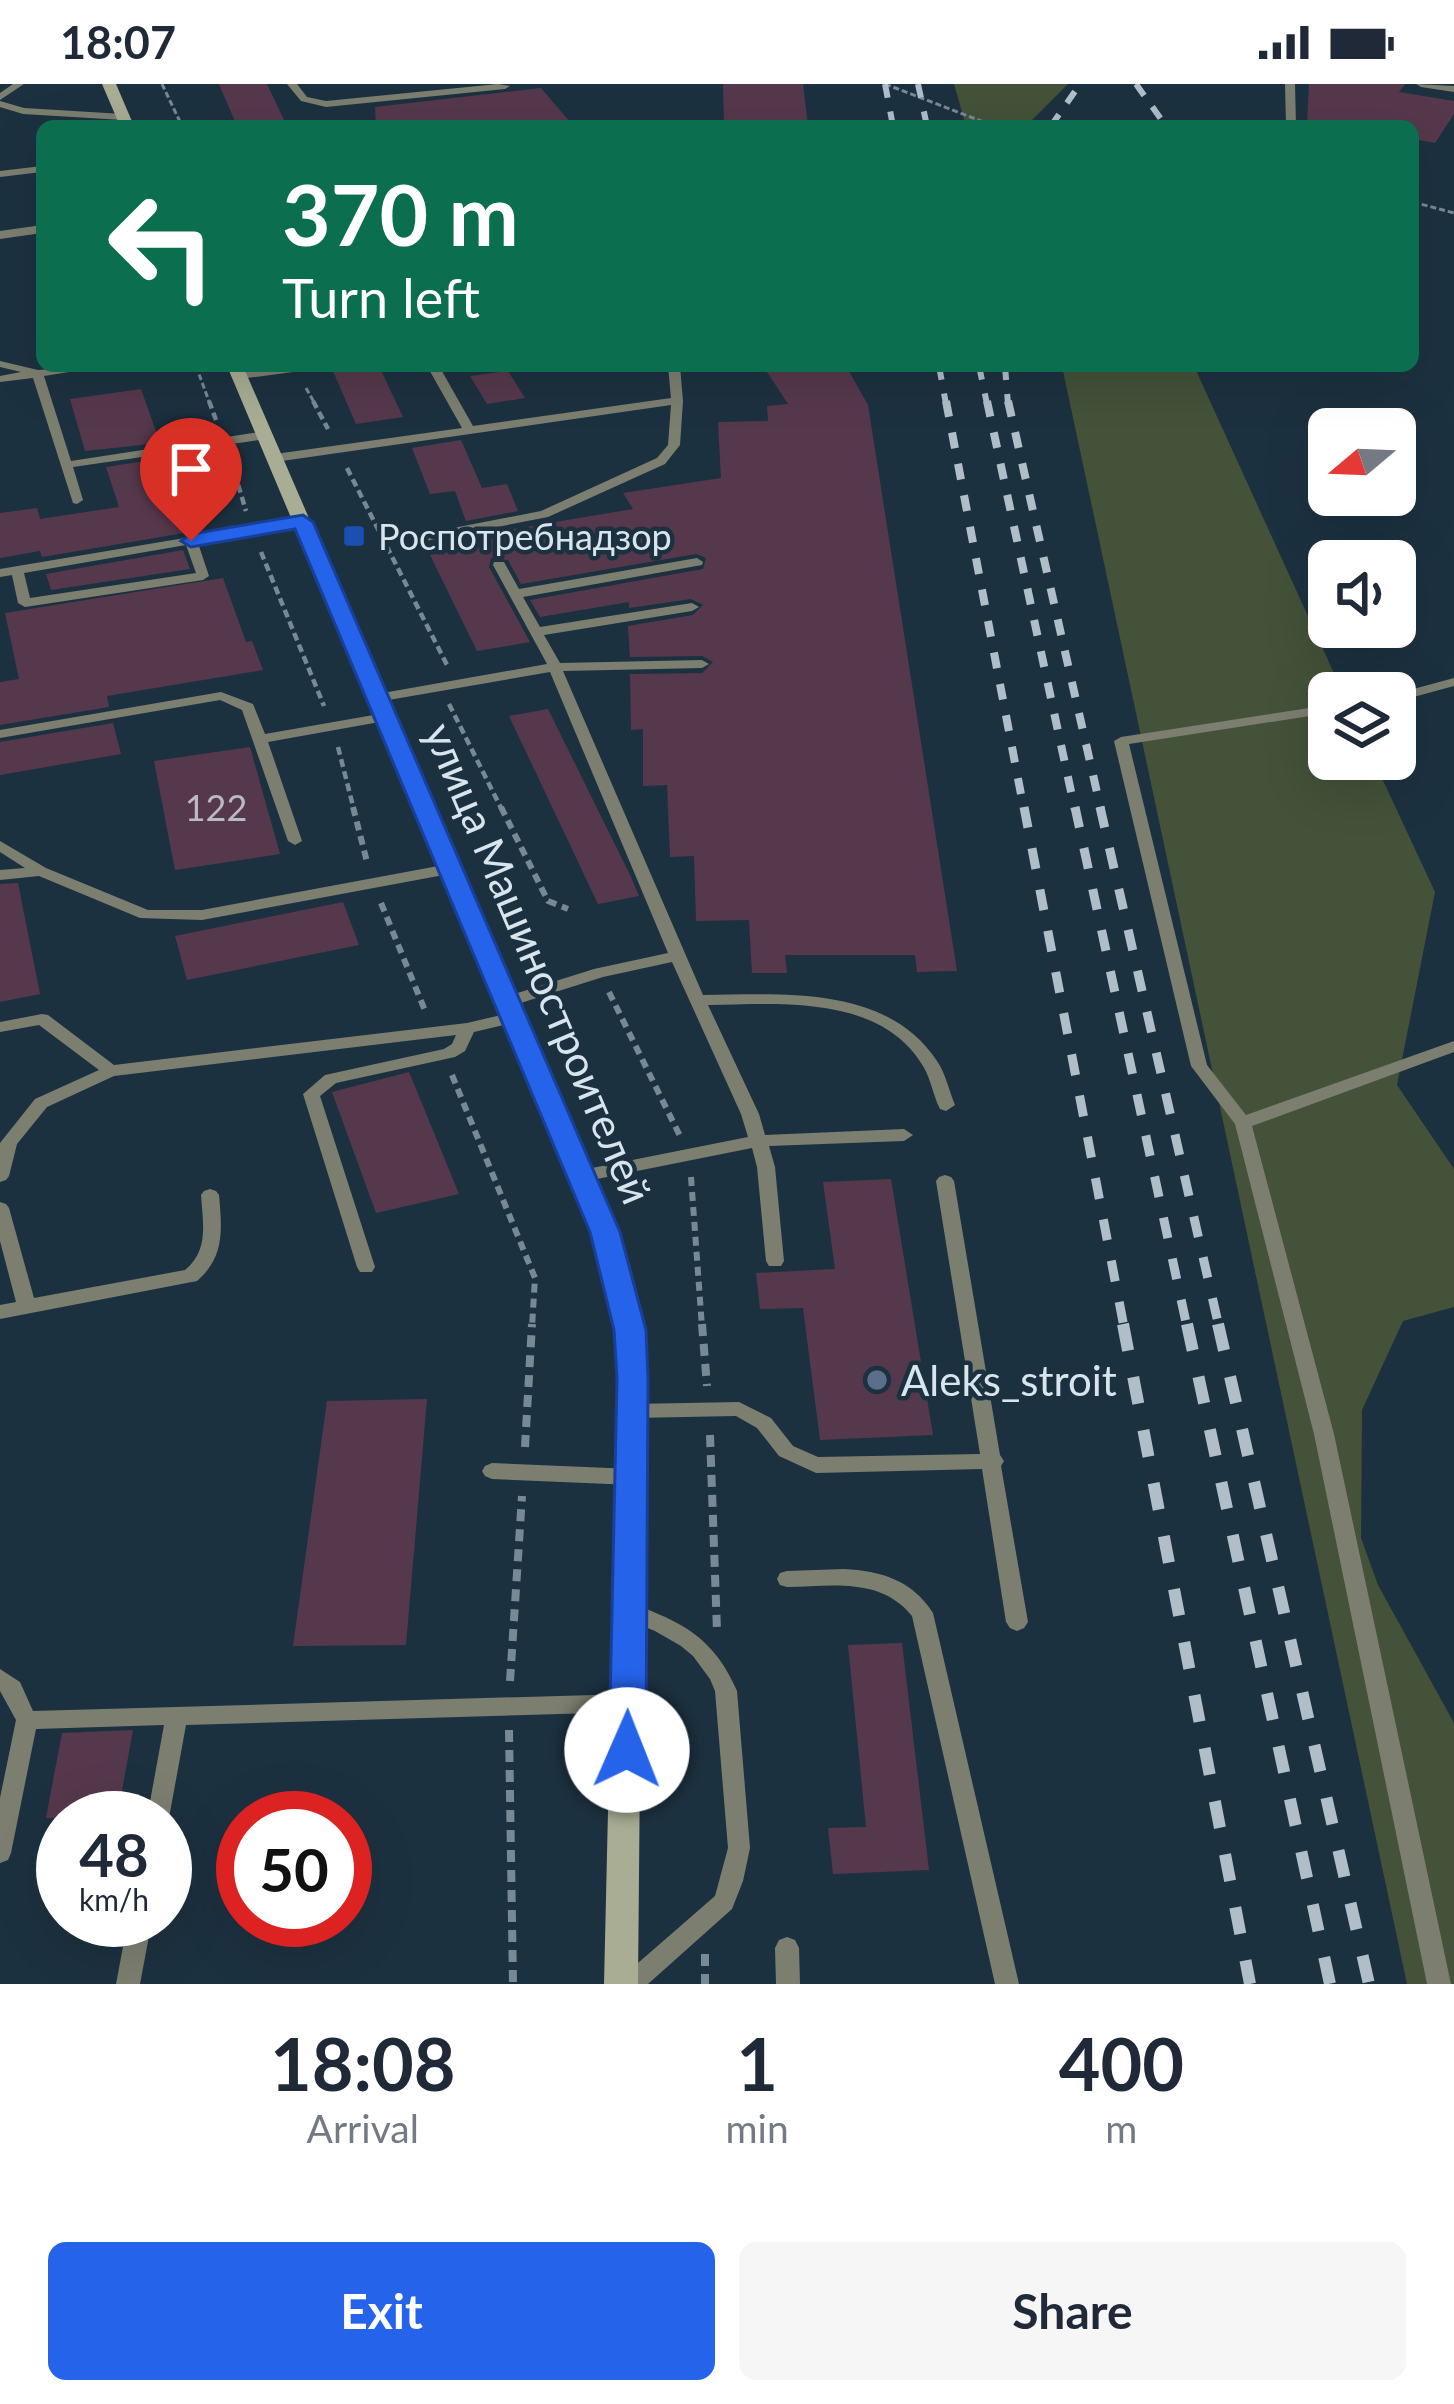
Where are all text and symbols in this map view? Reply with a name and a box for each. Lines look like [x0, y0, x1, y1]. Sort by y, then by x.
text: 18:07 [60, 15, 176, 69]
text: 370 m [282, 163, 519, 264]
icon: left [84, 168, 240, 324]
text: Turn left [282, 265, 480, 330]
north arrow [1308, 408, 1416, 516]
map controls [1308, 408, 1416, 780]
pin [140, 418, 242, 541]
icon: arrive [158, 436, 224, 502]
place label: Роспотребнадзор [378, 514, 672, 558]
marker: Роспотребнадзор [341, 523, 367, 549]
button: sound [1308, 540, 1416, 648]
button: layers [1308, 672, 1416, 780]
street label: улица Машиностроителей [415, 715, 663, 1211]
house number: 122 [185, 785, 247, 829]
place label: Aleks_stroit [901, 1355, 1117, 1405]
marker: Aleks_stroit [864, 1367, 890, 1393]
position arrow [564, 1687, 690, 1813]
speed limit sign: 50 [216, 1791, 372, 1947]
text: 48 [79, 1818, 149, 1890]
text: km/h [79, 1881, 149, 1917]
text: 18:08 [270, 2020, 456, 2106]
text: 1 [736, 2020, 778, 2106]
text: 400 [1059, 2020, 1184, 2106]
text: Arrival [307, 2105, 419, 2151]
text: min [726, 2105, 789, 2151]
text: m [1105, 2105, 1137, 2151]
button: Exit [48, 2242, 715, 2380]
button: Share [739, 2242, 1406, 2380]

